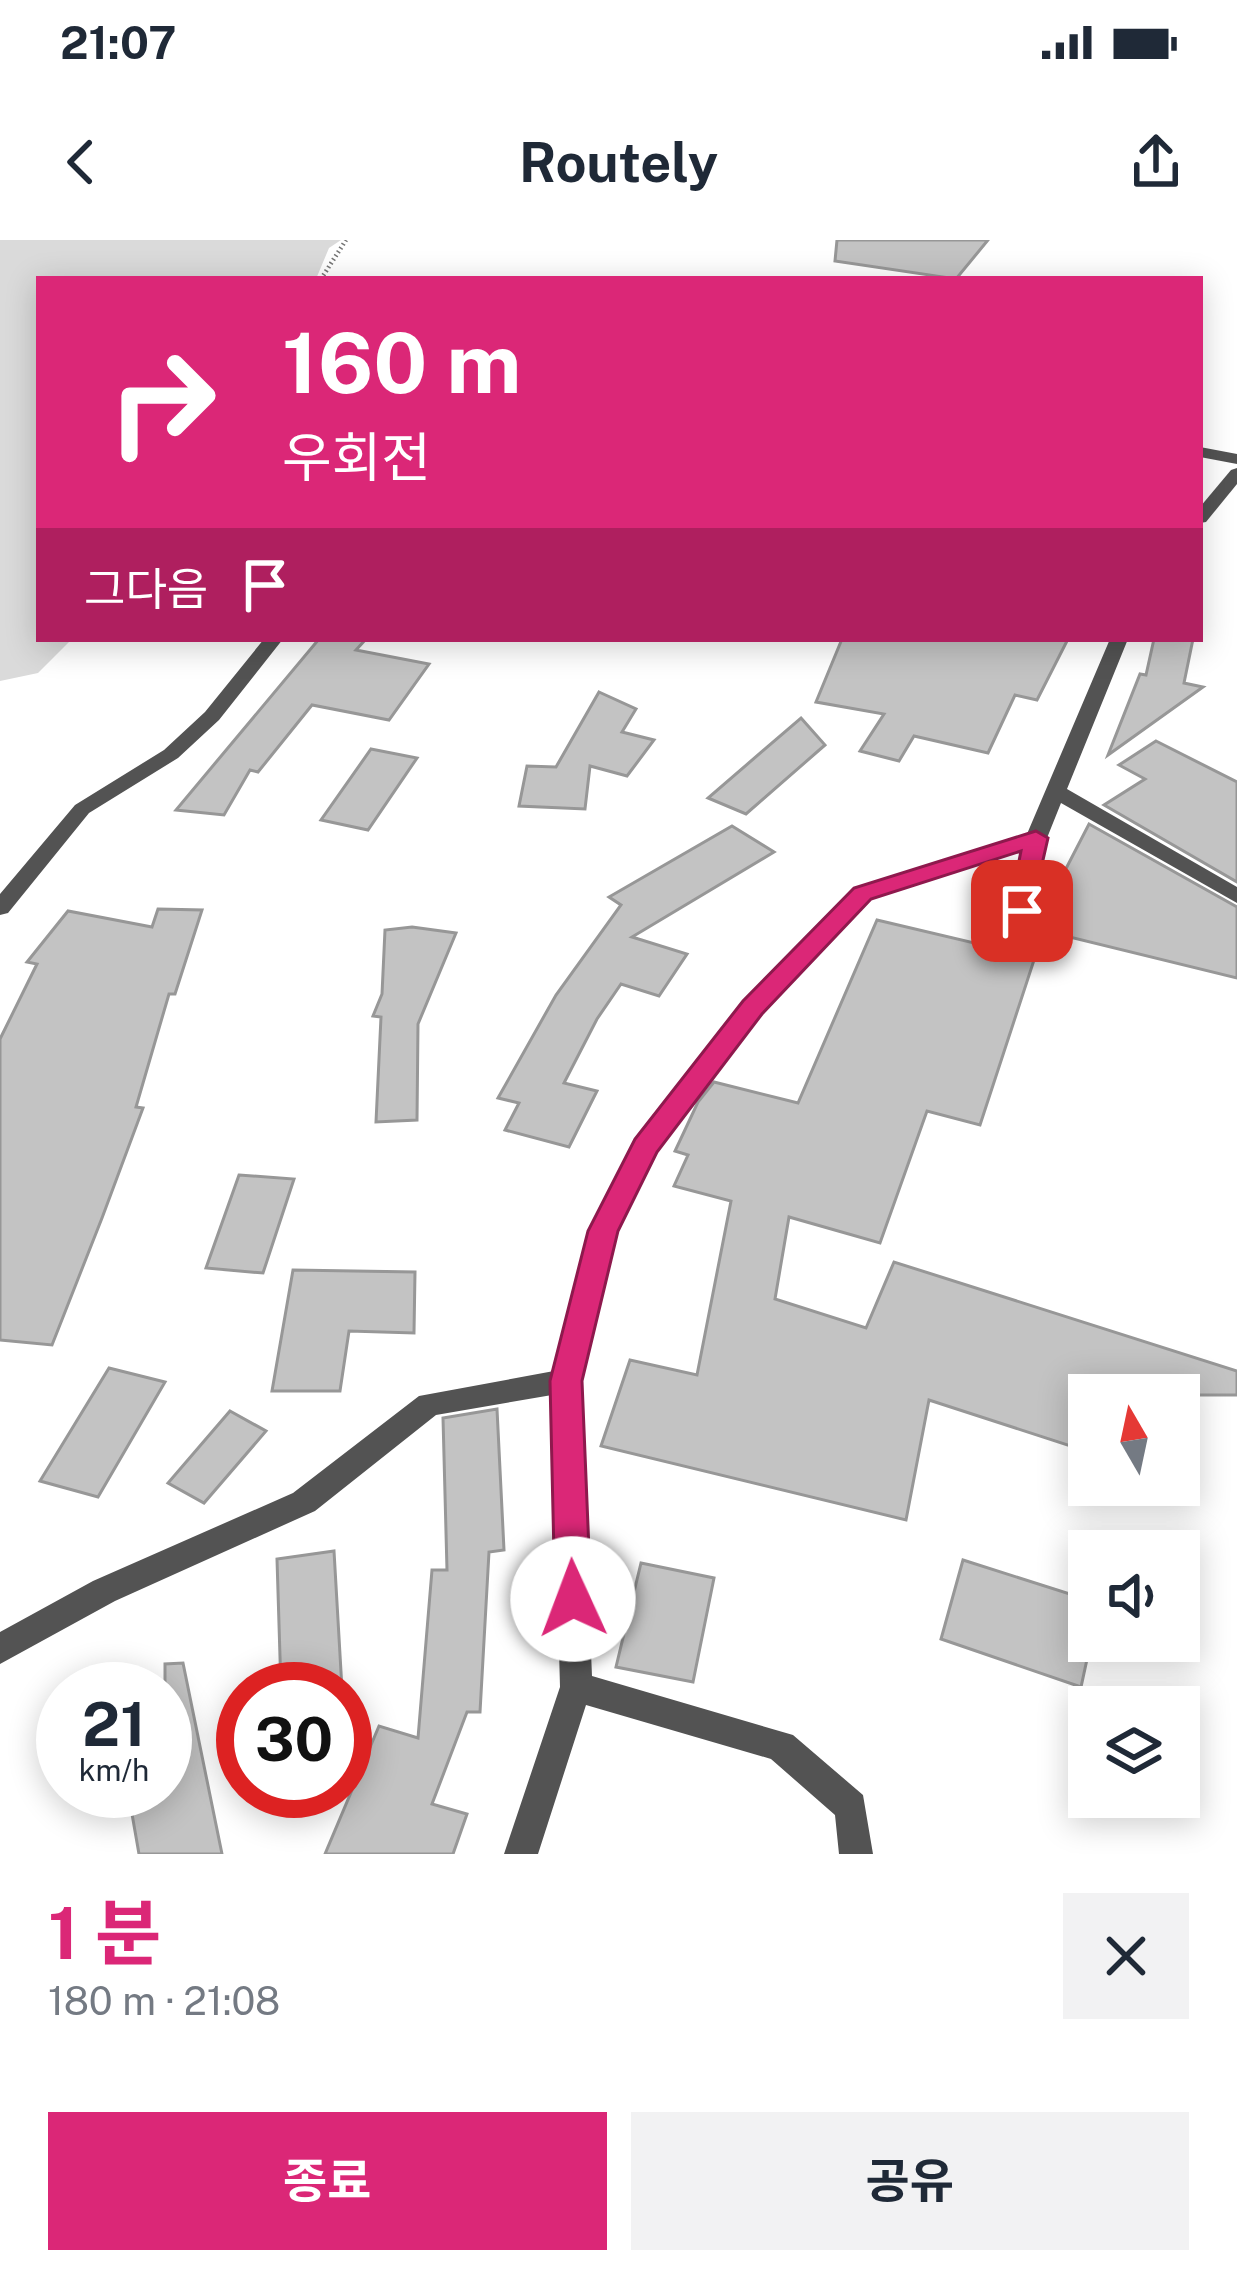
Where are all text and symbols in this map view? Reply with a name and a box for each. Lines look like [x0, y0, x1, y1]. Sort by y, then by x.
text: 21:07 [60, 16, 176, 69]
icon: back [48, 129, 114, 195]
icon: share [1123, 129, 1189, 195]
text: Routely [519, 131, 718, 194]
text: 160 m [282, 313, 521, 412]
icon: right [84, 324, 240, 480]
text: 우회전 [282, 426, 431, 489]
icon: arrive [232, 552, 298, 618]
text: 그다음 [84, 562, 208, 615]
pin [971, 860, 1073, 962]
icon: arrive [989, 878, 1055, 944]
north arrow [1068, 1374, 1200, 1506]
map controls [1068, 1374, 1200, 1818]
button: sound [1068, 1530, 1200, 1662]
position arrow [510, 1536, 636, 1662]
speed limit sign: 30 [216, 1662, 372, 1818]
button: layers [1068, 1686, 1200, 1818]
text: 21 [82, 1689, 146, 1760]
text: km/h [79, 1752, 149, 1788]
text: 1 분 [48, 1891, 161, 1975]
button: close [1063, 1893, 1189, 2019]
text: 180 m · 21:08 [48, 1978, 280, 2024]
button: 종료 [48, 2112, 607, 2250]
button: 공유 [631, 2112, 1189, 2250]

